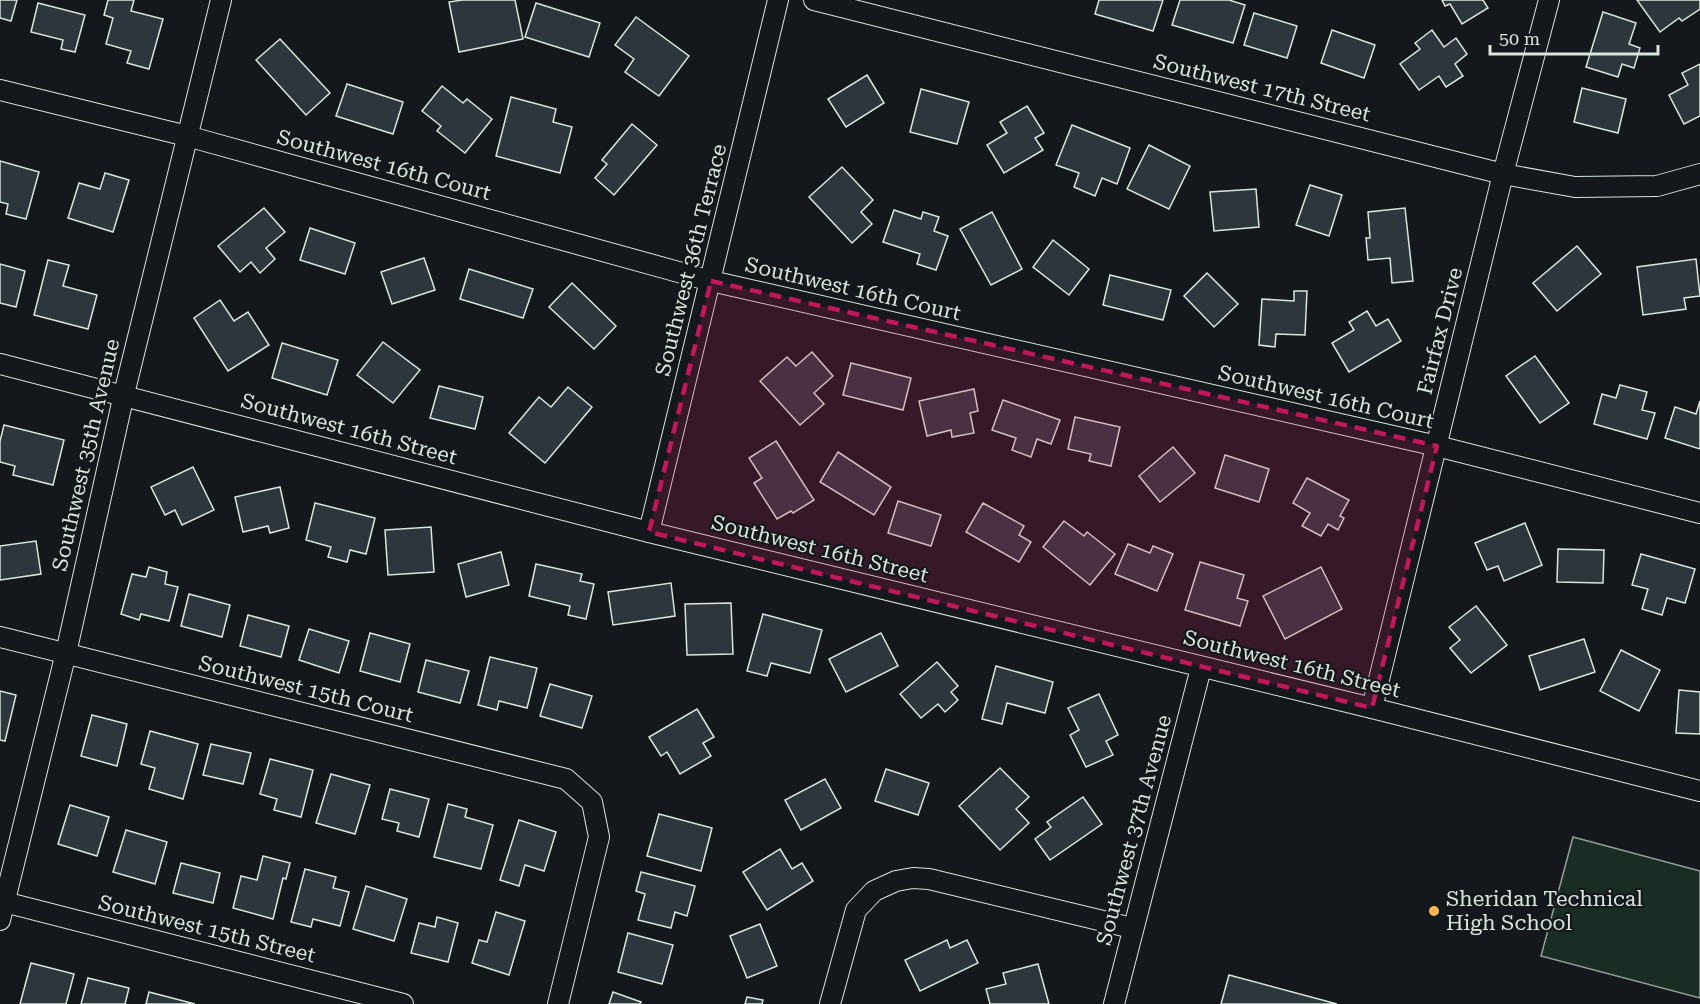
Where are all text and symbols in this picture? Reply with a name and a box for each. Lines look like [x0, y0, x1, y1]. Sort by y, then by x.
scale bar [1490, 18, 1658, 56]
text: 50 m [1499, 28, 1540, 49]
street label: Southwest 17th Street [1151, 49, 1373, 127]
street label: Southwest 16th Court [274, 125, 494, 205]
street label: Southwest 36th Terrace [651, 142, 731, 378]
street label: Southwest 16th Court [743, 253, 963, 326]
street label: Fairfax Drive [1413, 265, 1467, 397]
street label: Southwest 35th Avenue [48, 336, 124, 574]
street label: Southwest 16th Court [1216, 361, 1436, 434]
street label: Southwest 16th Street [238, 389, 460, 469]
street label: Southwest 16th Street [709, 510, 931, 588]
street label: Southwest 16th Street [1181, 625, 1403, 703]
street label: Southwest 15th Court [196, 651, 416, 727]
street label: Southwest 37th Avenue [1092, 712, 1176, 948]
place label: Sheridan Technical High School [1446, 887, 1643, 935]
street label: Southwest 15th Street [96, 890, 318, 968]
marker: Sheridan Technical High School [1427, 904, 1441, 918]

